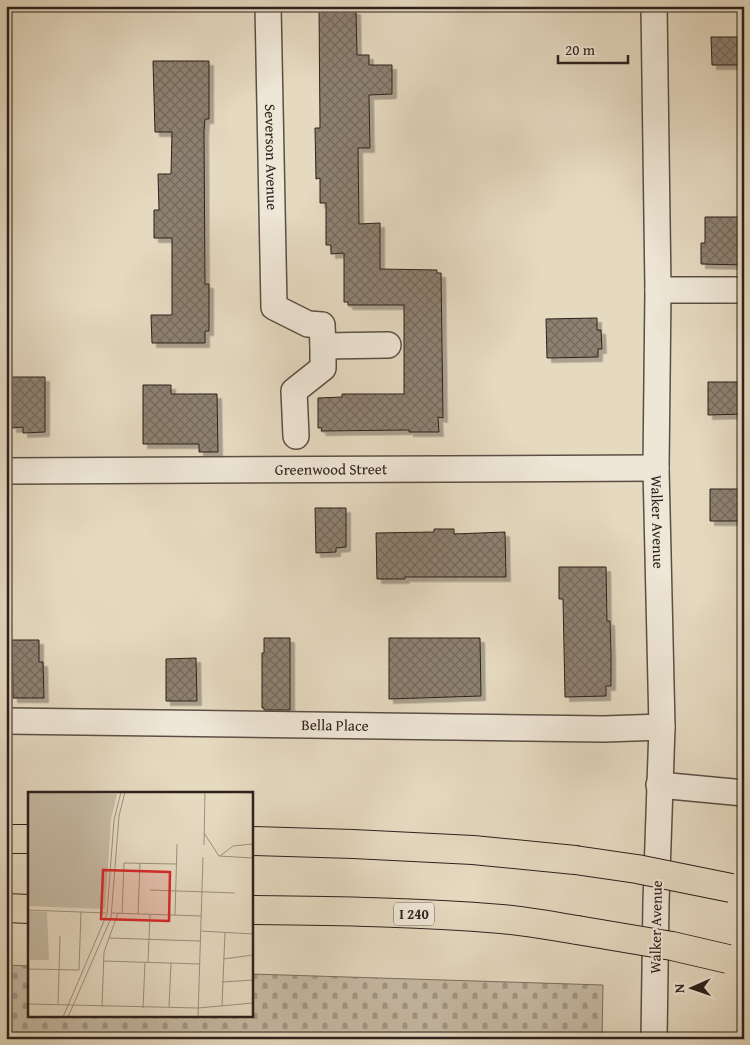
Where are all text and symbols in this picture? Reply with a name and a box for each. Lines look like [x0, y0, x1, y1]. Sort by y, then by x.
scale bar [558, 32, 628, 64]
text: 20 m [565, 39, 596, 60]
street label: Severson Avenue [260, 104, 283, 210]
street label: Greenwood Street [275, 458, 388, 480]
street label: Walker Avenue [646, 475, 669, 569]
street label: Bella Place [301, 714, 369, 736]
inset map [28, 792, 252, 1018]
street label: Walker Avenue [644, 880, 667, 974]
road number: I 240 [394, 902, 434, 926]
north arrow [668, 962, 718, 1012]
text: N [669, 983, 689, 993]

